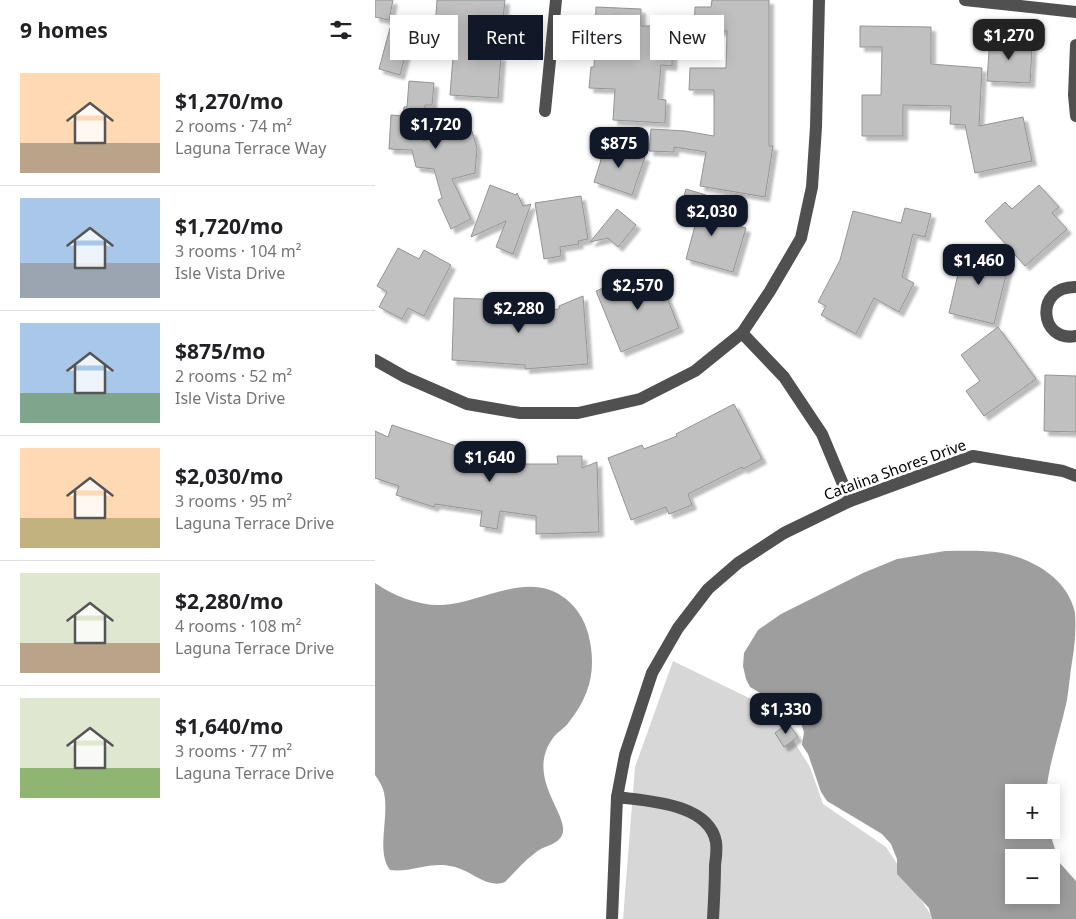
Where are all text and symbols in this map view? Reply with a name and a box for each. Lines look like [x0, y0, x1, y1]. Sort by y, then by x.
chip: Buy [390, 15, 458, 60]
chip: Rent [468, 15, 543, 60]
chip: Filters [553, 15, 640, 60]
chip: New [650, 15, 724, 60]
text: 9 homes [20, 16, 108, 44]
icon: filters [327, 16, 355, 44]
pin: $1,270 [968, 18, 1050, 61]
text: $1,270 [984, 24, 1034, 46]
text: $1,270/mo [175, 87, 283, 115]
icon: home [60, 93, 120, 153]
pin: $1,720 [395, 108, 477, 150]
text: $1,720 [411, 113, 461, 135]
text: 2 rooms · 74 m² [175, 115, 292, 137]
pin: $875 [589, 126, 649, 169]
text: $875 [601, 132, 637, 154]
text: Laguna Terrace Way [175, 137, 326, 159]
pin: $2,030 [671, 194, 753, 237]
text: $2,030 [687, 200, 737, 222]
text: $1,720/mo [175, 212, 283, 240]
icon: home [60, 218, 120, 278]
text: 3 rooms · 104 m² [175, 240, 301, 262]
pin: $1,460 [938, 244, 1020, 286]
text: $1,460 [954, 249, 1004, 271]
text: Isle Vista Drive [175, 262, 285, 284]
pin: $2,570 [597, 268, 679, 311]
text: $2,570 [613, 274, 663, 296]
pin: $2,280 [478, 292, 560, 334]
text: $2,280 [494, 297, 544, 319]
text: $875/mo [175, 337, 265, 365]
icon: home [60, 343, 120, 403]
text: 2 rooms · 52 m² [175, 365, 292, 387]
text: Isle Vista Drive [175, 387, 285, 409]
street label: Catalina Shores Drive [821, 434, 969, 504]
pin: $1,640 [449, 440, 531, 483]
text: $1,640 [465, 446, 515, 468]
text: $2,030/mo [175, 462, 283, 490]
icon: home [60, 468, 120, 528]
text: 3 rooms · 95 m² [175, 490, 292, 512]
text: Laguna Terrace Drive [175, 512, 334, 534]
text: $2,280/mo [175, 587, 283, 615]
icon: home [60, 593, 120, 653]
text: 4 rooms · 108 m² [175, 615, 301, 637]
text: Laguna Terrace Drive [175, 637, 334, 659]
pin: $1,330 [745, 692, 827, 735]
text: $1,330 [761, 698, 811, 720]
text: $1,640/mo [175, 712, 283, 740]
icon: home [60, 718, 120, 778]
text: 3 rooms · 77 m² [175, 740, 292, 762]
text: Laguna Terrace Drive [175, 762, 334, 784]
map controls [1005, 784, 1060, 904]
button: + [1005, 784, 1060, 839]
button: − [1005, 849, 1060, 904]

